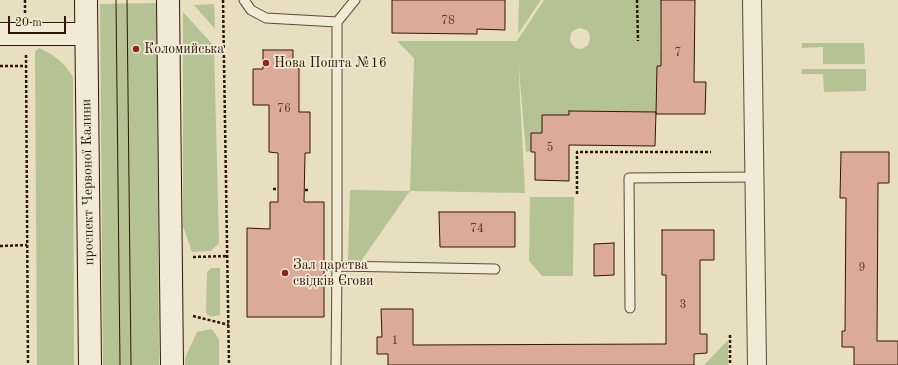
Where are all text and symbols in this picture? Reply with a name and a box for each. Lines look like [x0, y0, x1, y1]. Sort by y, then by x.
scale bar [10, 8, 68, 34]
house number: 78 [441, 14, 455, 28]
text: 20 m [15, 17, 42, 29]
place label: Коломийська [144, 41, 224, 57]
marker: Коломийська [131, 44, 141, 54]
house number: 7 [675, 46, 681, 60]
place label: Нова Пошта №16 [274, 55, 387, 71]
marker: Нова Пошта №16 [261, 58, 271, 68]
street label: проспект Червоної Калини [78, 99, 98, 265]
house number: 76 [277, 102, 291, 116]
house number: 5 [547, 141, 553, 155]
house number: 74 [470, 222, 484, 236]
place label: Зал царства свідків Єгови [293, 257, 373, 290]
house number: 9 [859, 261, 865, 275]
marker: Зал царства свідків Єгови [280, 268, 290, 278]
house number: 3 [680, 298, 686, 312]
house number: 1 [392, 334, 398, 348]

